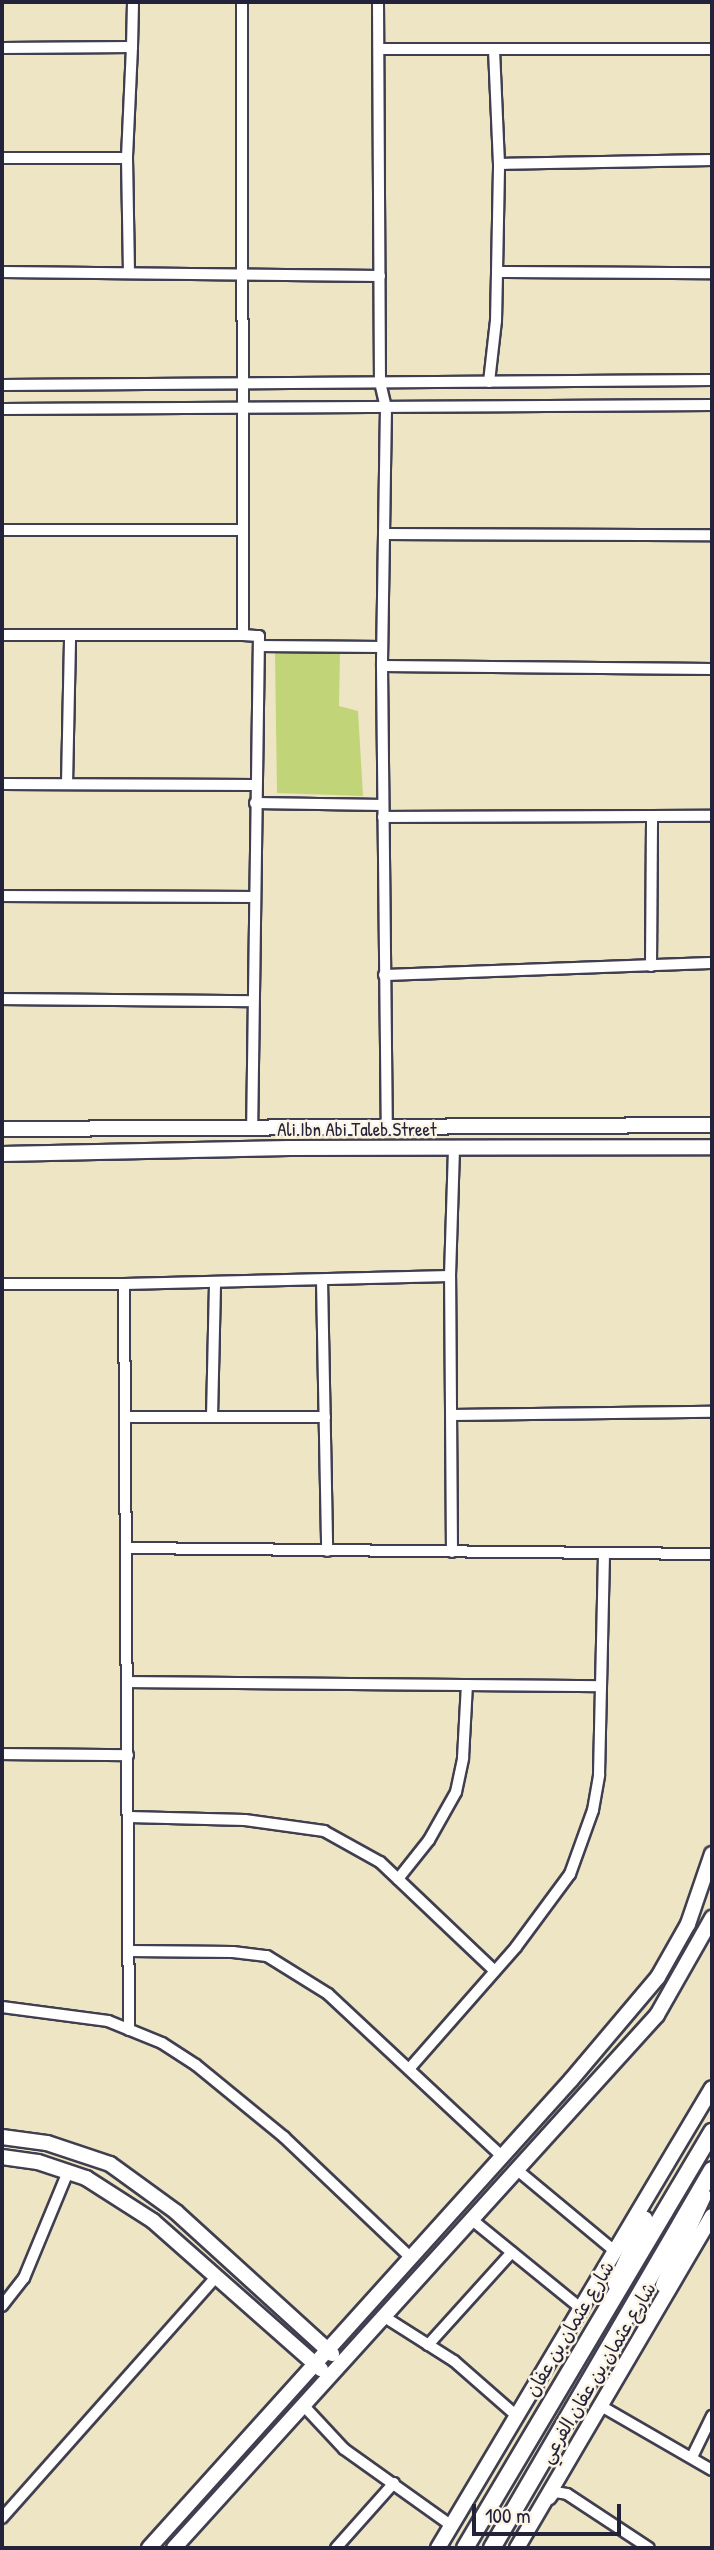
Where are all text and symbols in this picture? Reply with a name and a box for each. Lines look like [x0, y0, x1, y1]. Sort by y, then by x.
street label: Ali Ibn Abi Taleb Street [277, 1119, 437, 1141]
street label: شارع عثمان بن عفان [521, 2257, 619, 2401]
street label: شارع عثمان بن عفان الفرعي [535, 2278, 661, 2468]
scale bar [476, 2490, 625, 2534]
text: 100 m [485, 2501, 531, 2530]

